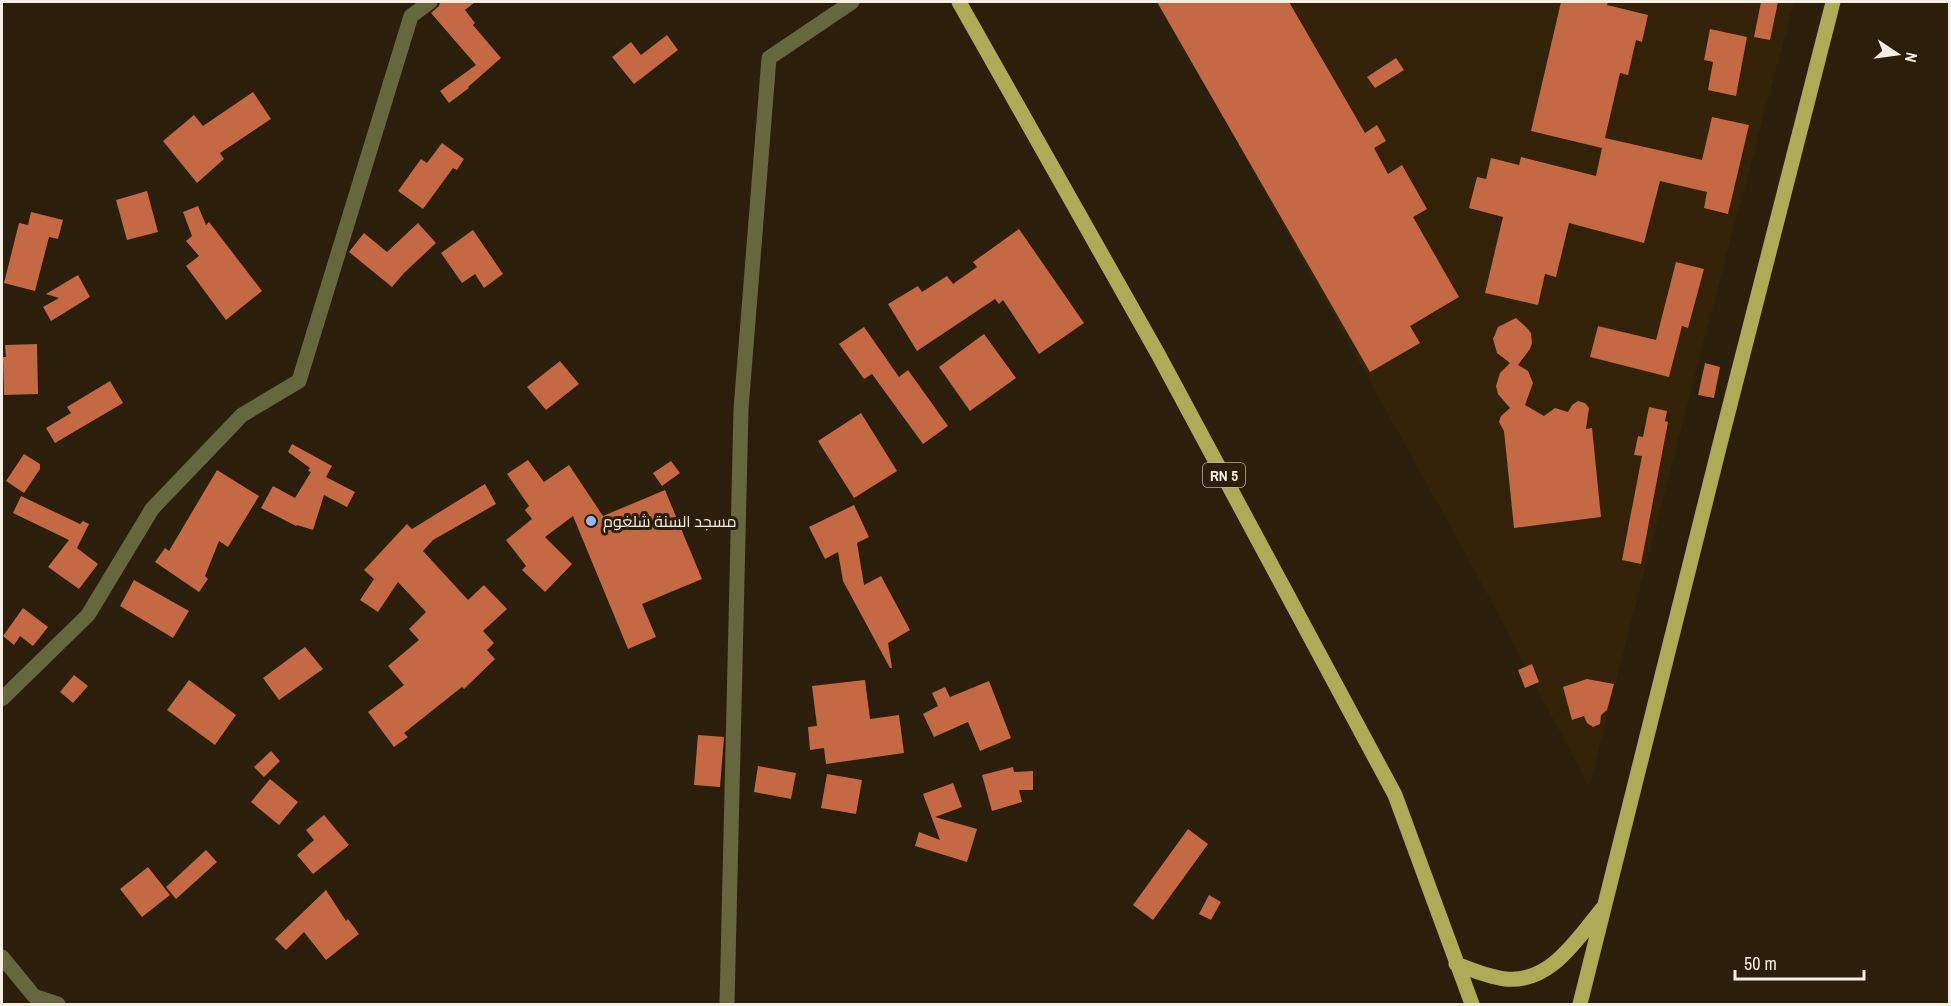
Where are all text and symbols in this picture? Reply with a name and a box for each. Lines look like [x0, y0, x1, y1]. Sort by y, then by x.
north arrow [1867, 24, 1927, 84]
text: N [1900, 50, 1923, 64]
road number: RN 5 [1203, 463, 1245, 487]
place label: مسجد السنة شلغوم [603, 510, 737, 533]
marker: مسجد السنة شلغوم [584, 514, 598, 528]
scale bar [1735, 943, 1864, 981]
text: 50 m [1744, 951, 1777, 976]

